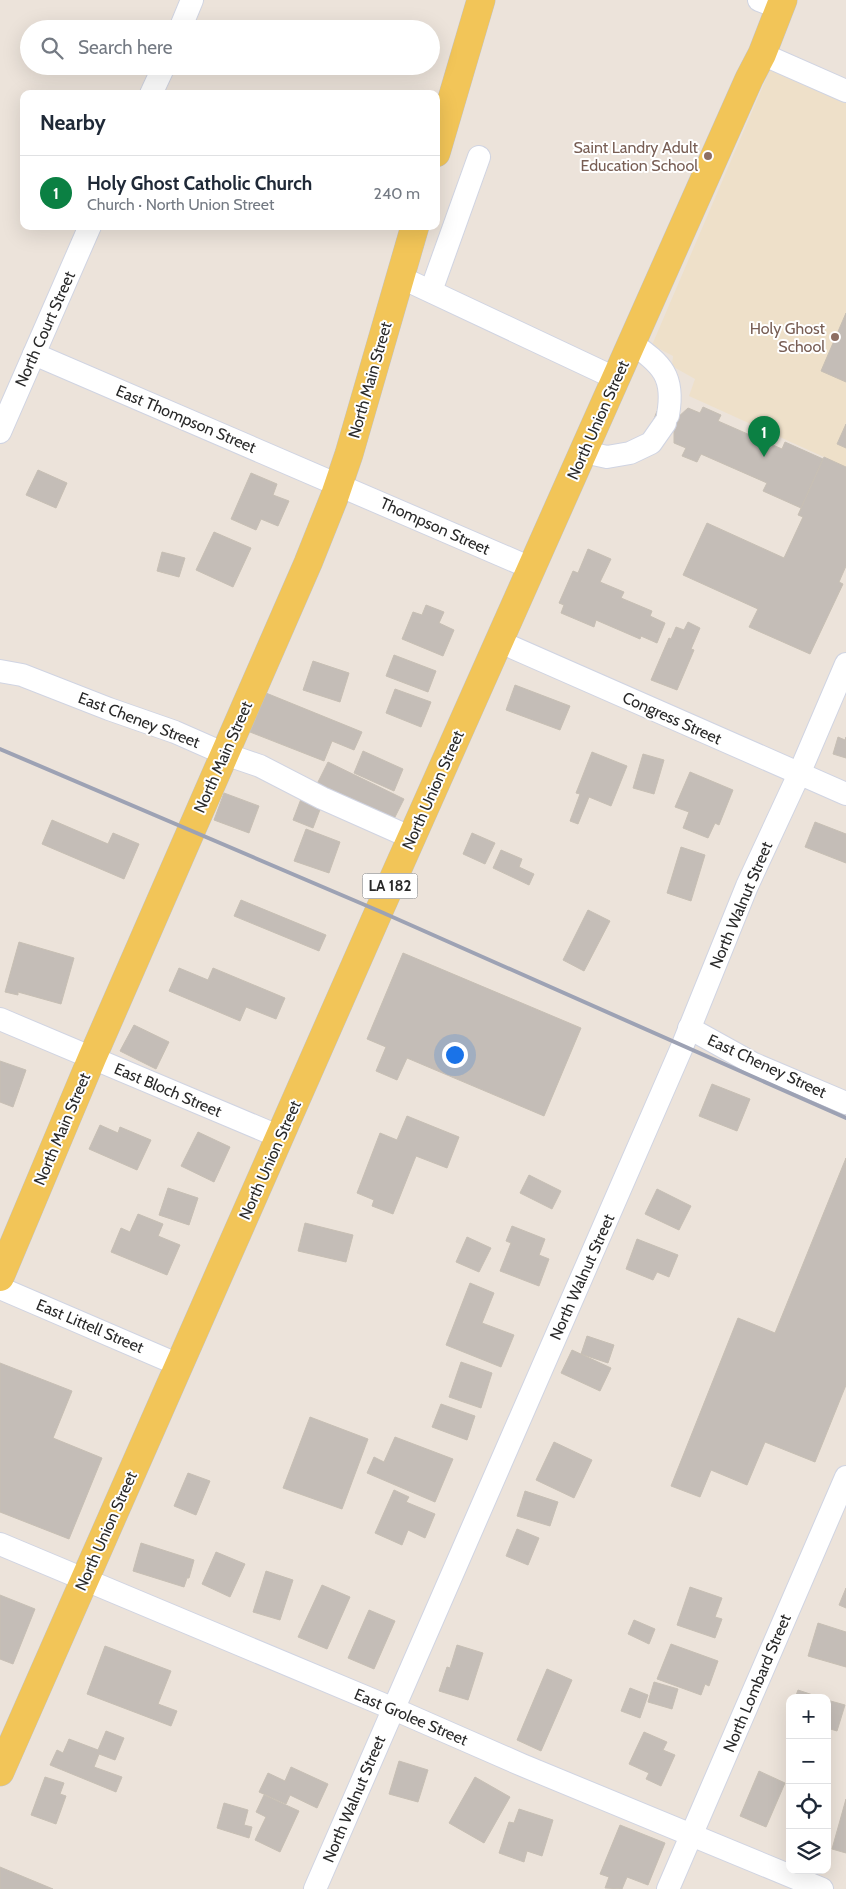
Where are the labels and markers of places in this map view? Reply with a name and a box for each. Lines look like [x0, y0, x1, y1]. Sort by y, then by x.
place label: Saint Landry Adult Education School [573, 138, 699, 175]
marker: Saint Landry Adult Education School [702, 150, 714, 162]
place label: Holy Ghost School [750, 319, 826, 356]
marker: Holy Ghost School [829, 331, 841, 343]
pin: 1 [748, 416, 780, 457]

